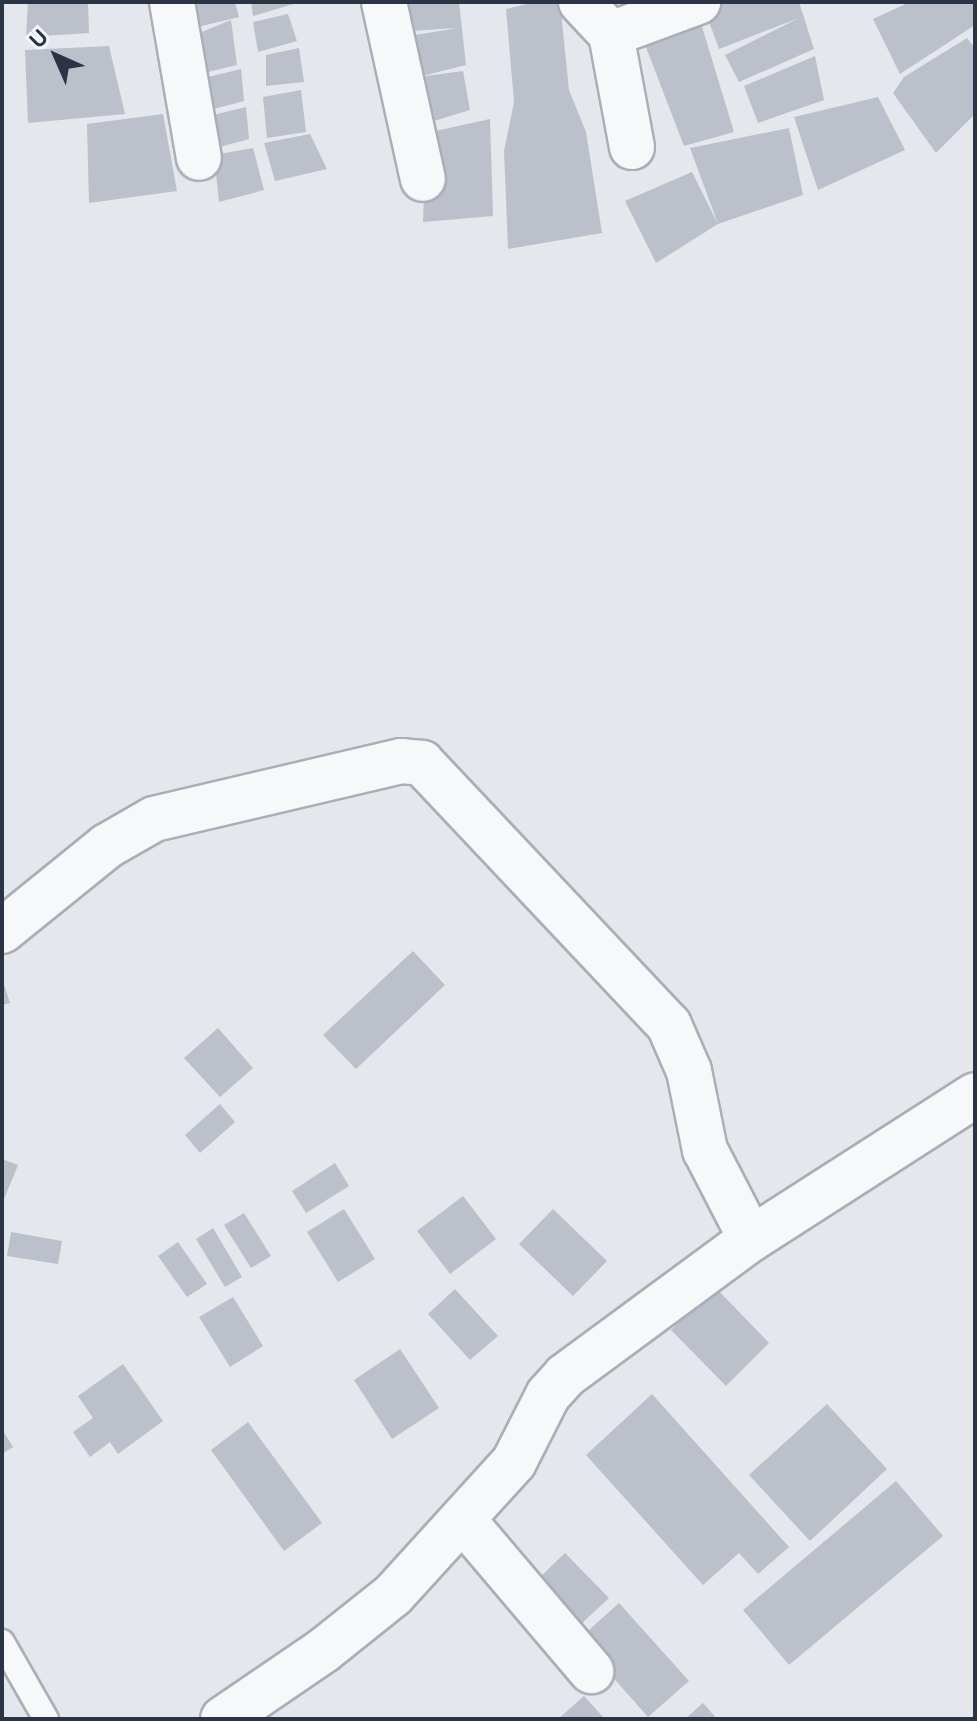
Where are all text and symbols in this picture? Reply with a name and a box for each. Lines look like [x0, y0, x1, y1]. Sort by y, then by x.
north arrow [16, 16, 96, 96]
text: U [24, 24, 54, 54]

